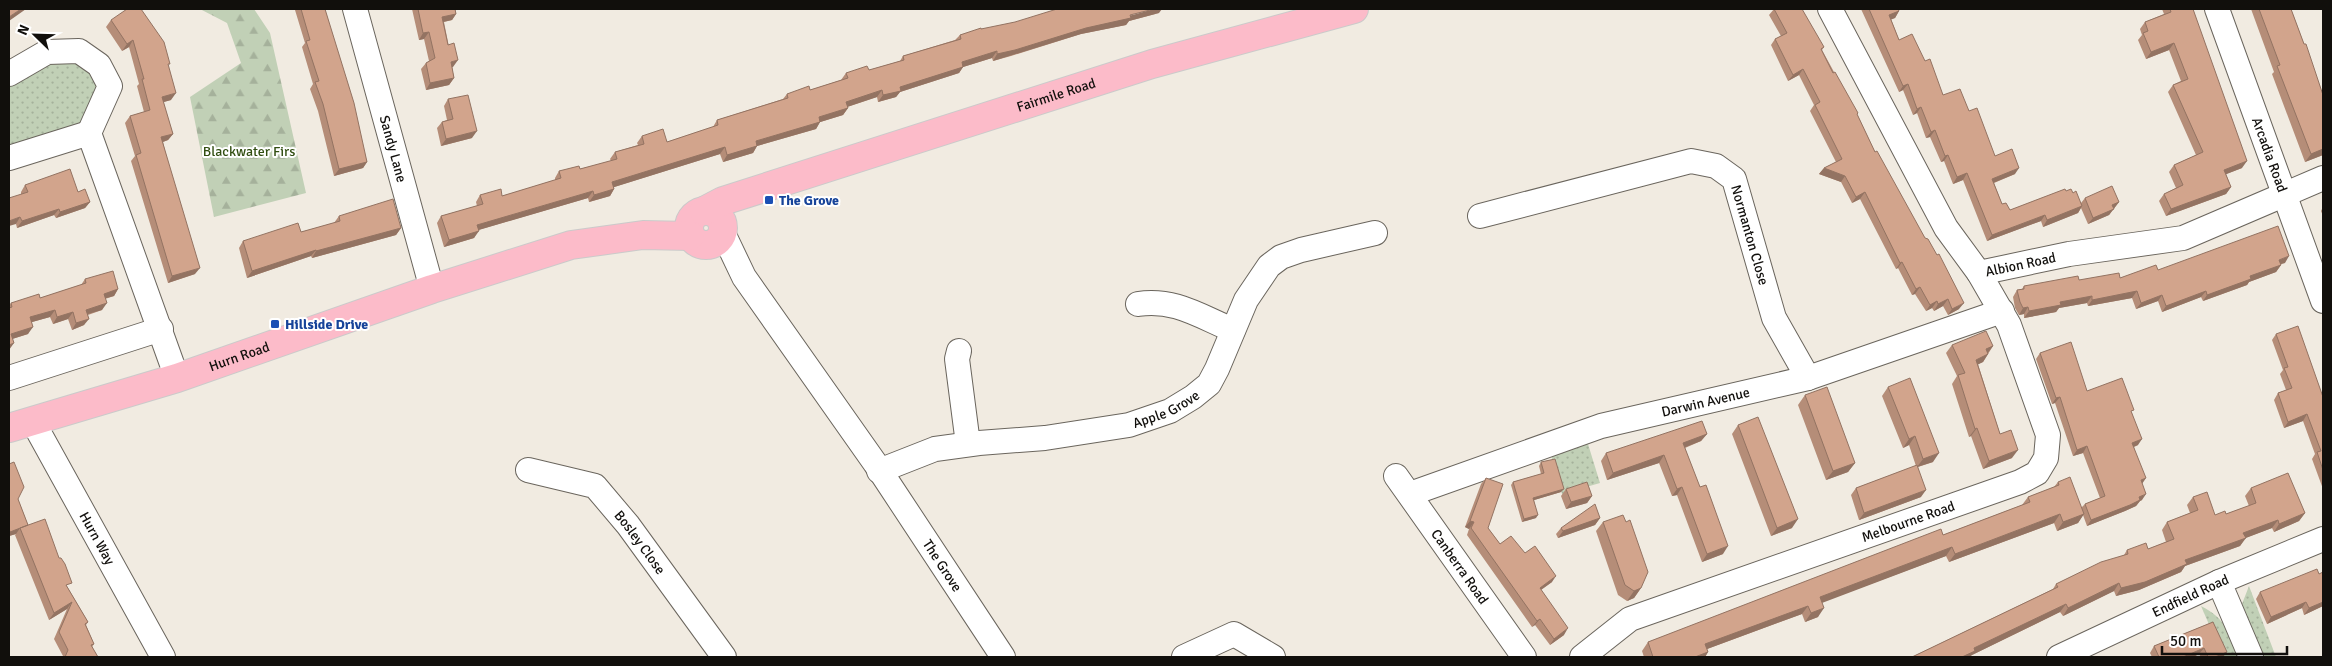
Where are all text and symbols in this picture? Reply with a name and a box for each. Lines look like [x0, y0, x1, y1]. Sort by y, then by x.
north arrow [10, 10, 60, 60]
text: N [14, 22, 33, 38]
street label: Fairmile Road [1014, 74, 1098, 115]
street label: Sandy Lane [376, 114, 411, 184]
street label: Arcadia Road [2249, 115, 2291, 194]
park label: Blackwater Firs [203, 143, 295, 160]
street label: Normanton Close [1728, 183, 1773, 287]
place label: The Grove [779, 192, 839, 209]
marker: The Grove [763, 194, 775, 206]
street label: Albion Road [1984, 249, 2057, 280]
place label: Hillside Drive [285, 316, 368, 333]
marker: Hillside Drive [269, 318, 281, 330]
street label: Hurn Road [207, 338, 272, 375]
street label: Darwin Avenue [1660, 383, 1751, 420]
street label: Apple Grove [1130, 387, 1203, 432]
street label: Melbourne Road [1859, 497, 1957, 546]
street label: Bosley Close [611, 507, 669, 577]
street label: Hurn Way [76, 509, 119, 568]
street label: Canberra Road [1428, 526, 1492, 607]
street label: The Grove [919, 536, 966, 595]
street label: Endfield Road [2149, 570, 2231, 621]
scale bar [2162, 624, 2287, 656]
text: 50 m [2170, 632, 2201, 650]

